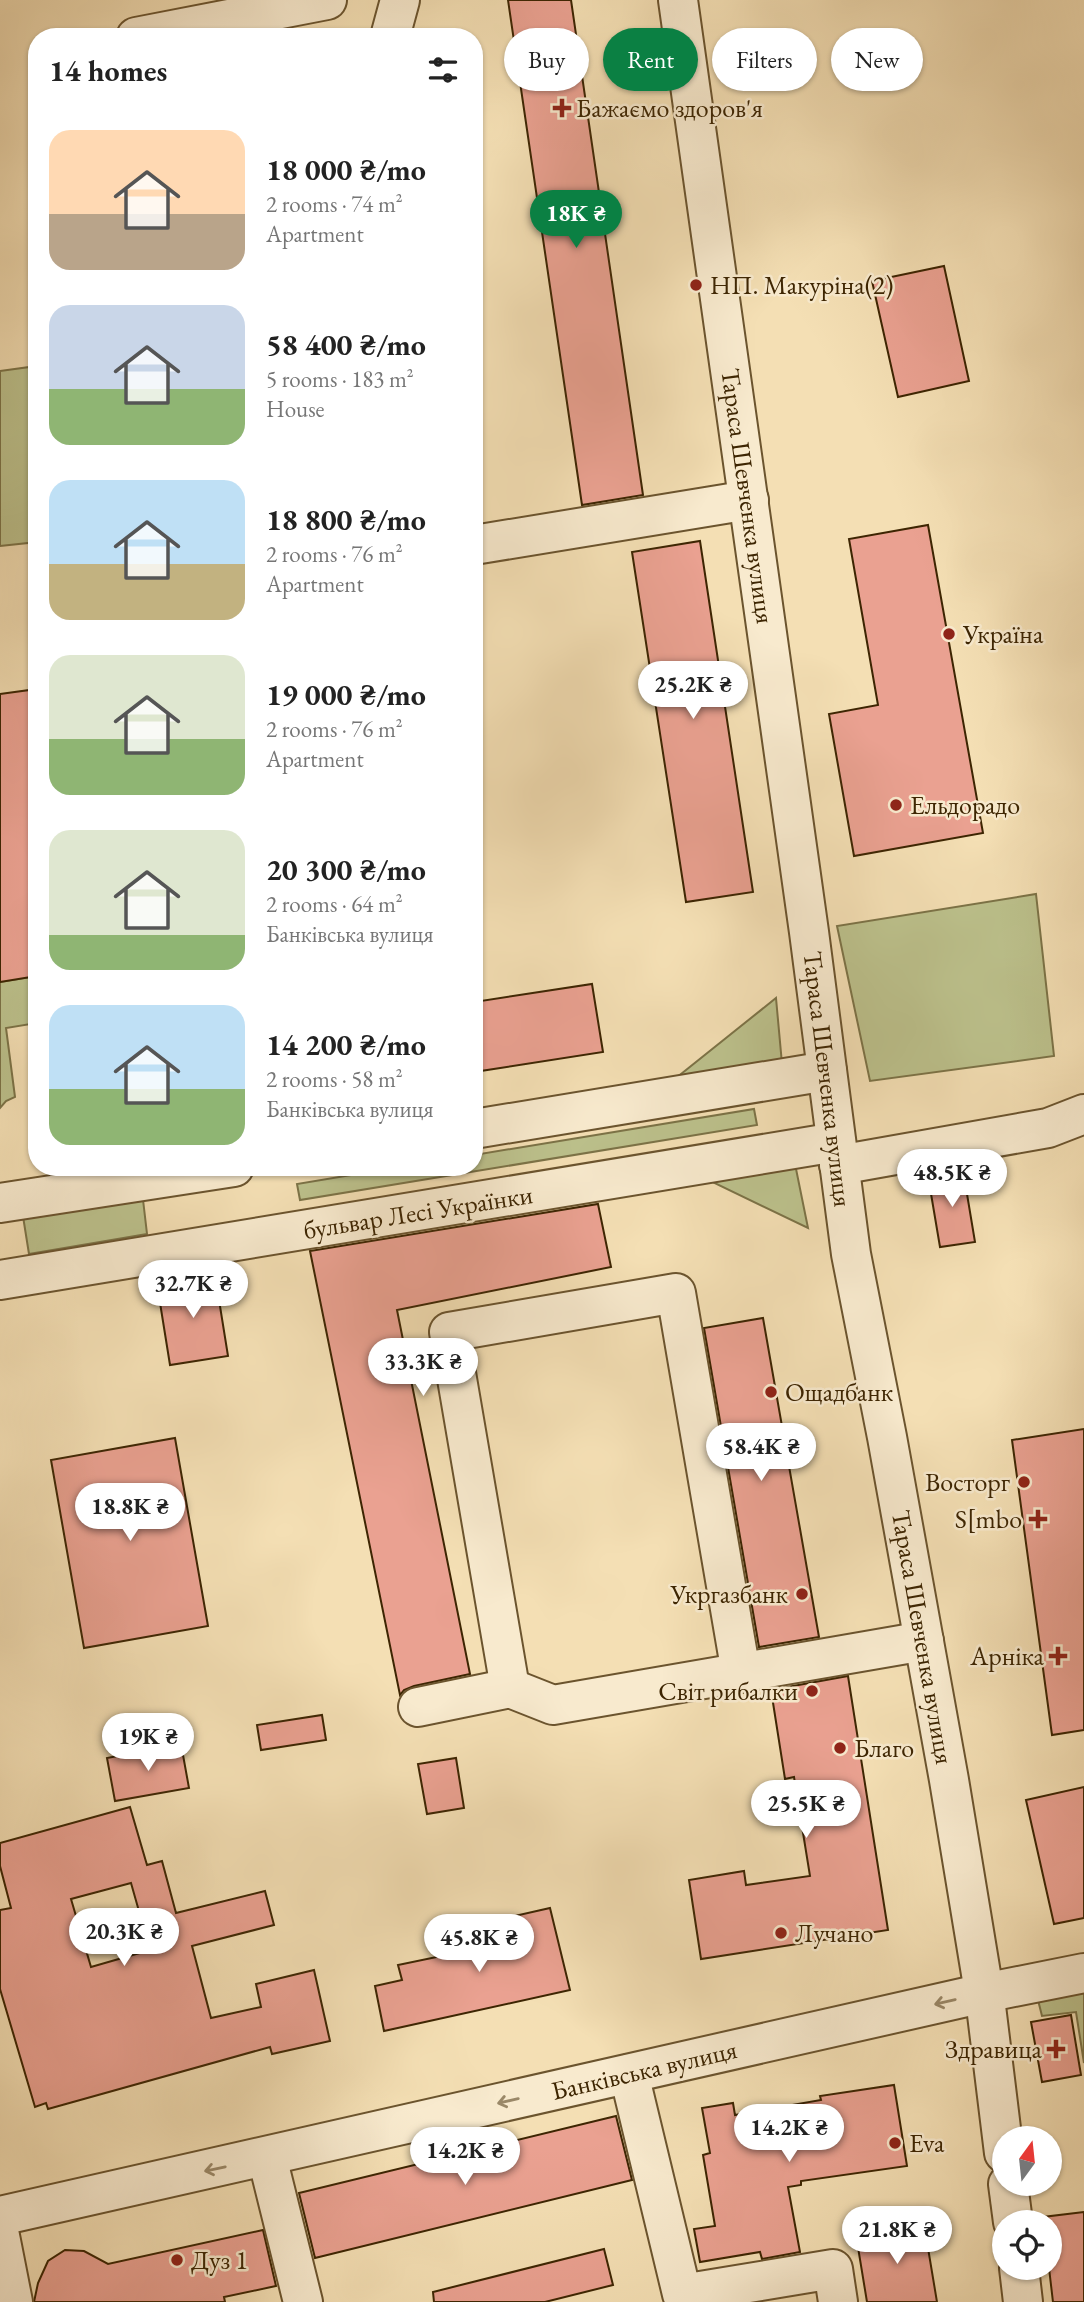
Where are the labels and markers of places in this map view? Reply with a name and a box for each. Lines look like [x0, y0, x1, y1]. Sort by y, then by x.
place label: Бажаємо здоров'я [576, 91, 763, 125]
marker: Бажаємо здоров'я [554, 100, 570, 116]
pin: 18K ₴ [527, 190, 625, 250]
place label: НП. Макуріна(2) [710, 268, 894, 302]
marker: НП. Макуріна(2) [688, 277, 704, 293]
place label: Україна [962, 617, 1044, 651]
marker: Україна [941, 626, 957, 642]
pin: 25.2K ₴ [628, 662, 758, 721]
place label: Ельдорадо [910, 788, 1020, 822]
marker: Ельдорадо [888, 797, 904, 813]
pin: 48.5K ₴ [887, 1150, 1017, 1209]
pin: 32.7K ₴ [128, 1260, 258, 1320]
pin: 33.3K ₴ [358, 1338, 488, 1398]
place label: Ощадбанк [785, 1375, 894, 1409]
marker: Ощадбанк [763, 1384, 779, 1400]
pin: 58.4K ₴ [696, 1424, 826, 1483]
place label: Восторг [925, 1465, 1010, 1499]
marker: Восторг [1016, 1474, 1032, 1490]
pin: 18.8K ₴ [65, 1484, 195, 1543]
place label: S[mbo [955, 1502, 1022, 1536]
marker: S[mbo [1028, 1509, 1048, 1529]
place label: Укргазбанк [669, 1577, 789, 1611]
marker: Укргазбанк [794, 1586, 810, 1602]
place label: Арніка [969, 1639, 1045, 1673]
marker: Арніка [1050, 1648, 1066, 1664]
place label: Світ рибалки [658, 1674, 798, 1708]
marker: Світ рибалки [804, 1683, 820, 1699]
pin: 19K ₴ [99, 1714, 197, 1773]
place label: Благо [854, 1731, 914, 1765]
marker: Благо [832, 1740, 848, 1756]
pin: 25.5K ₴ [741, 1780, 871, 1840]
pin: 20.3K ₴ [59, 1909, 189, 1968]
pin: 45.8K ₴ [414, 1914, 544, 1974]
place label: Лучано [795, 1916, 873, 1950]
marker: Лучано [773, 1925, 789, 1941]
place label: Здравица [945, 2032, 1043, 2066]
marker: Здравица [1048, 2041, 1064, 2057]
pin: 14.2K ₴ [724, 2104, 854, 2164]
place label: Eva [909, 2126, 945, 2160]
pin: 14.2K ₴ [400, 2128, 530, 2187]
marker: Eva [887, 2135, 903, 2151]
pin: 21.8K ₴ [832, 2206, 962, 2266]
place label: Дуз 1 [191, 2243, 248, 2277]
marker: Дуз 1 [169, 2252, 185, 2268]

